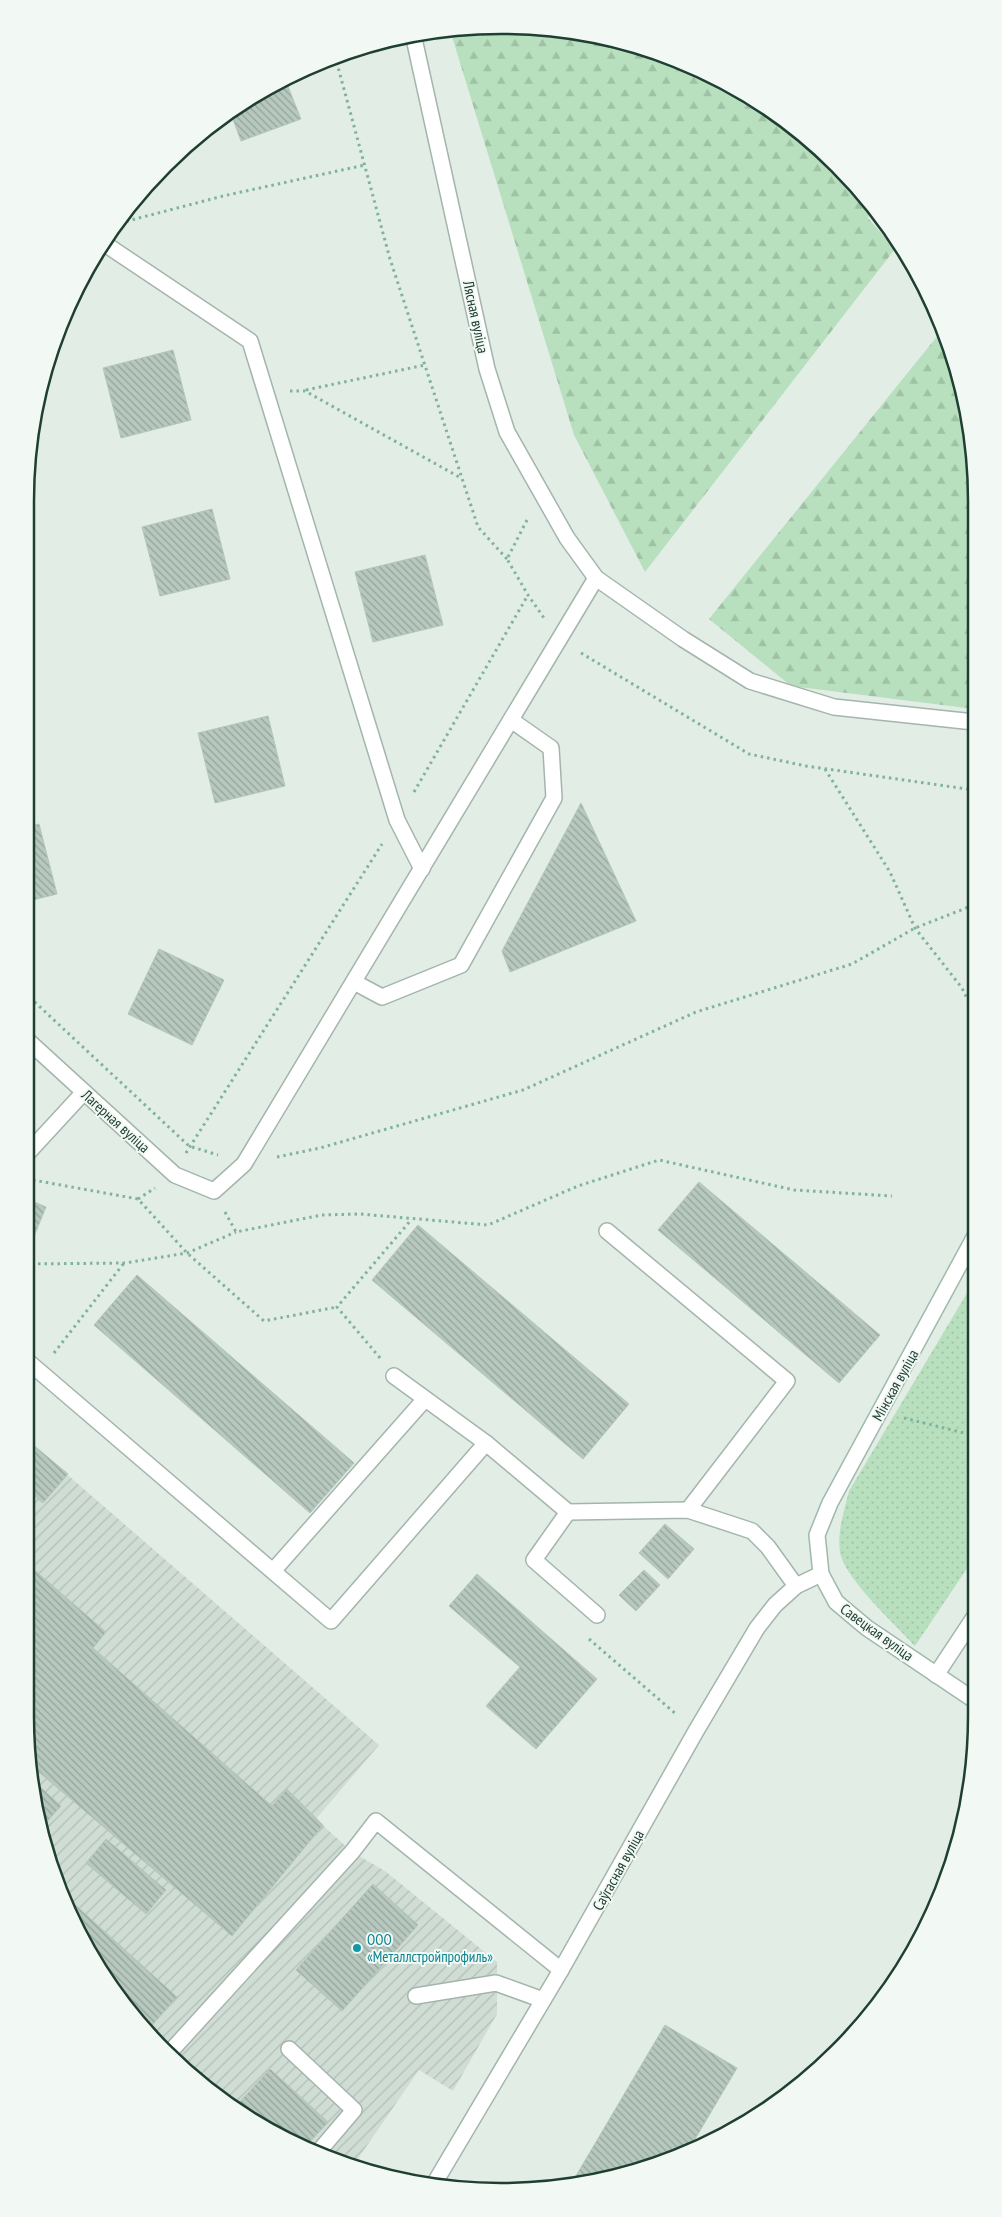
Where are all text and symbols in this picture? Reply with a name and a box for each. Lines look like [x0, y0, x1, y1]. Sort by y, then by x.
street label: Лясная вуліца [459, 278, 493, 355]
street label: Лагерная вуліца [77, 1085, 154, 1157]
street label: Мінская вуліца [868, 1346, 922, 1424]
street label: Савецкая вуліца [837, 1599, 917, 1665]
street label: Саўгасная вуліца [588, 1826, 648, 1914]
place label: ООО «Металлстройпрофиль» [367, 1930, 493, 1966]
marker: ООО «Металлстройпрофиль» [351, 1942, 363, 1954]

